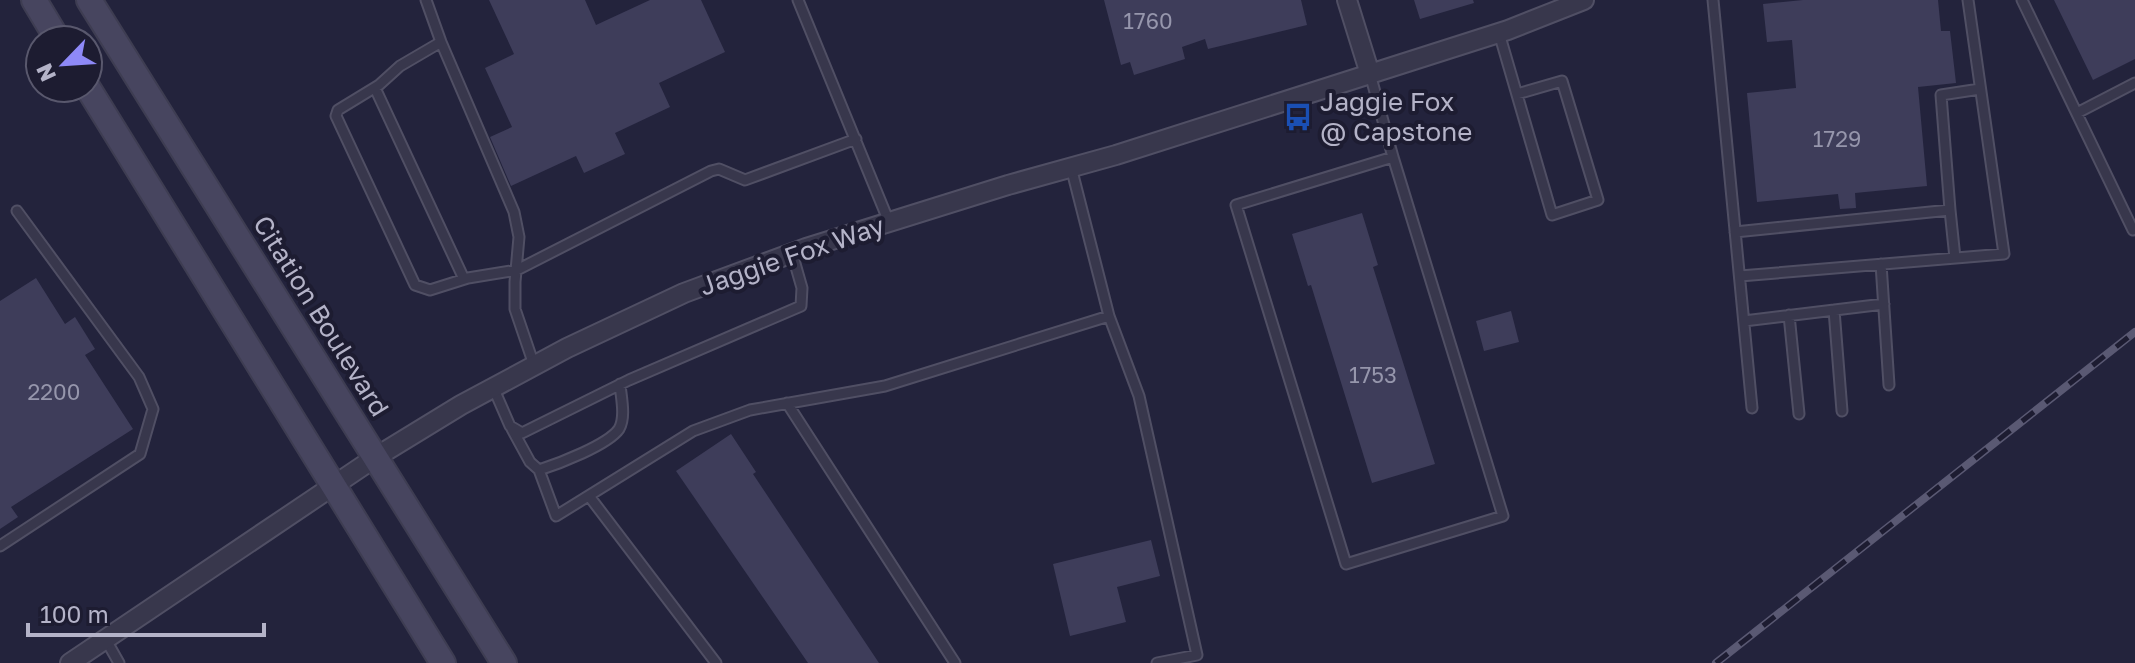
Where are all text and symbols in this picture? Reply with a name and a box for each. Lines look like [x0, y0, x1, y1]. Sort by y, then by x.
house number: 1760 [1123, 7, 1173, 34]
north arrow [24, 24, 104, 104]
text: N [30, 59, 61, 86]
place label: Jaggie Fox @ Capstone [1320, 86, 1472, 147]
bus stop icon: Jaggie Fox @ Capstone [1283, 102, 1313, 132]
house number: 1729 [1813, 125, 1861, 152]
street label: Jaggie Fox Way [695, 209, 889, 302]
street label: Citation Boulevard [247, 210, 396, 422]
house number: 1753 [1349, 361, 1397, 388]
house number: 2200 [28, 378, 80, 405]
scale bar [28, 587, 264, 637]
text: 100 m [40, 599, 109, 628]

